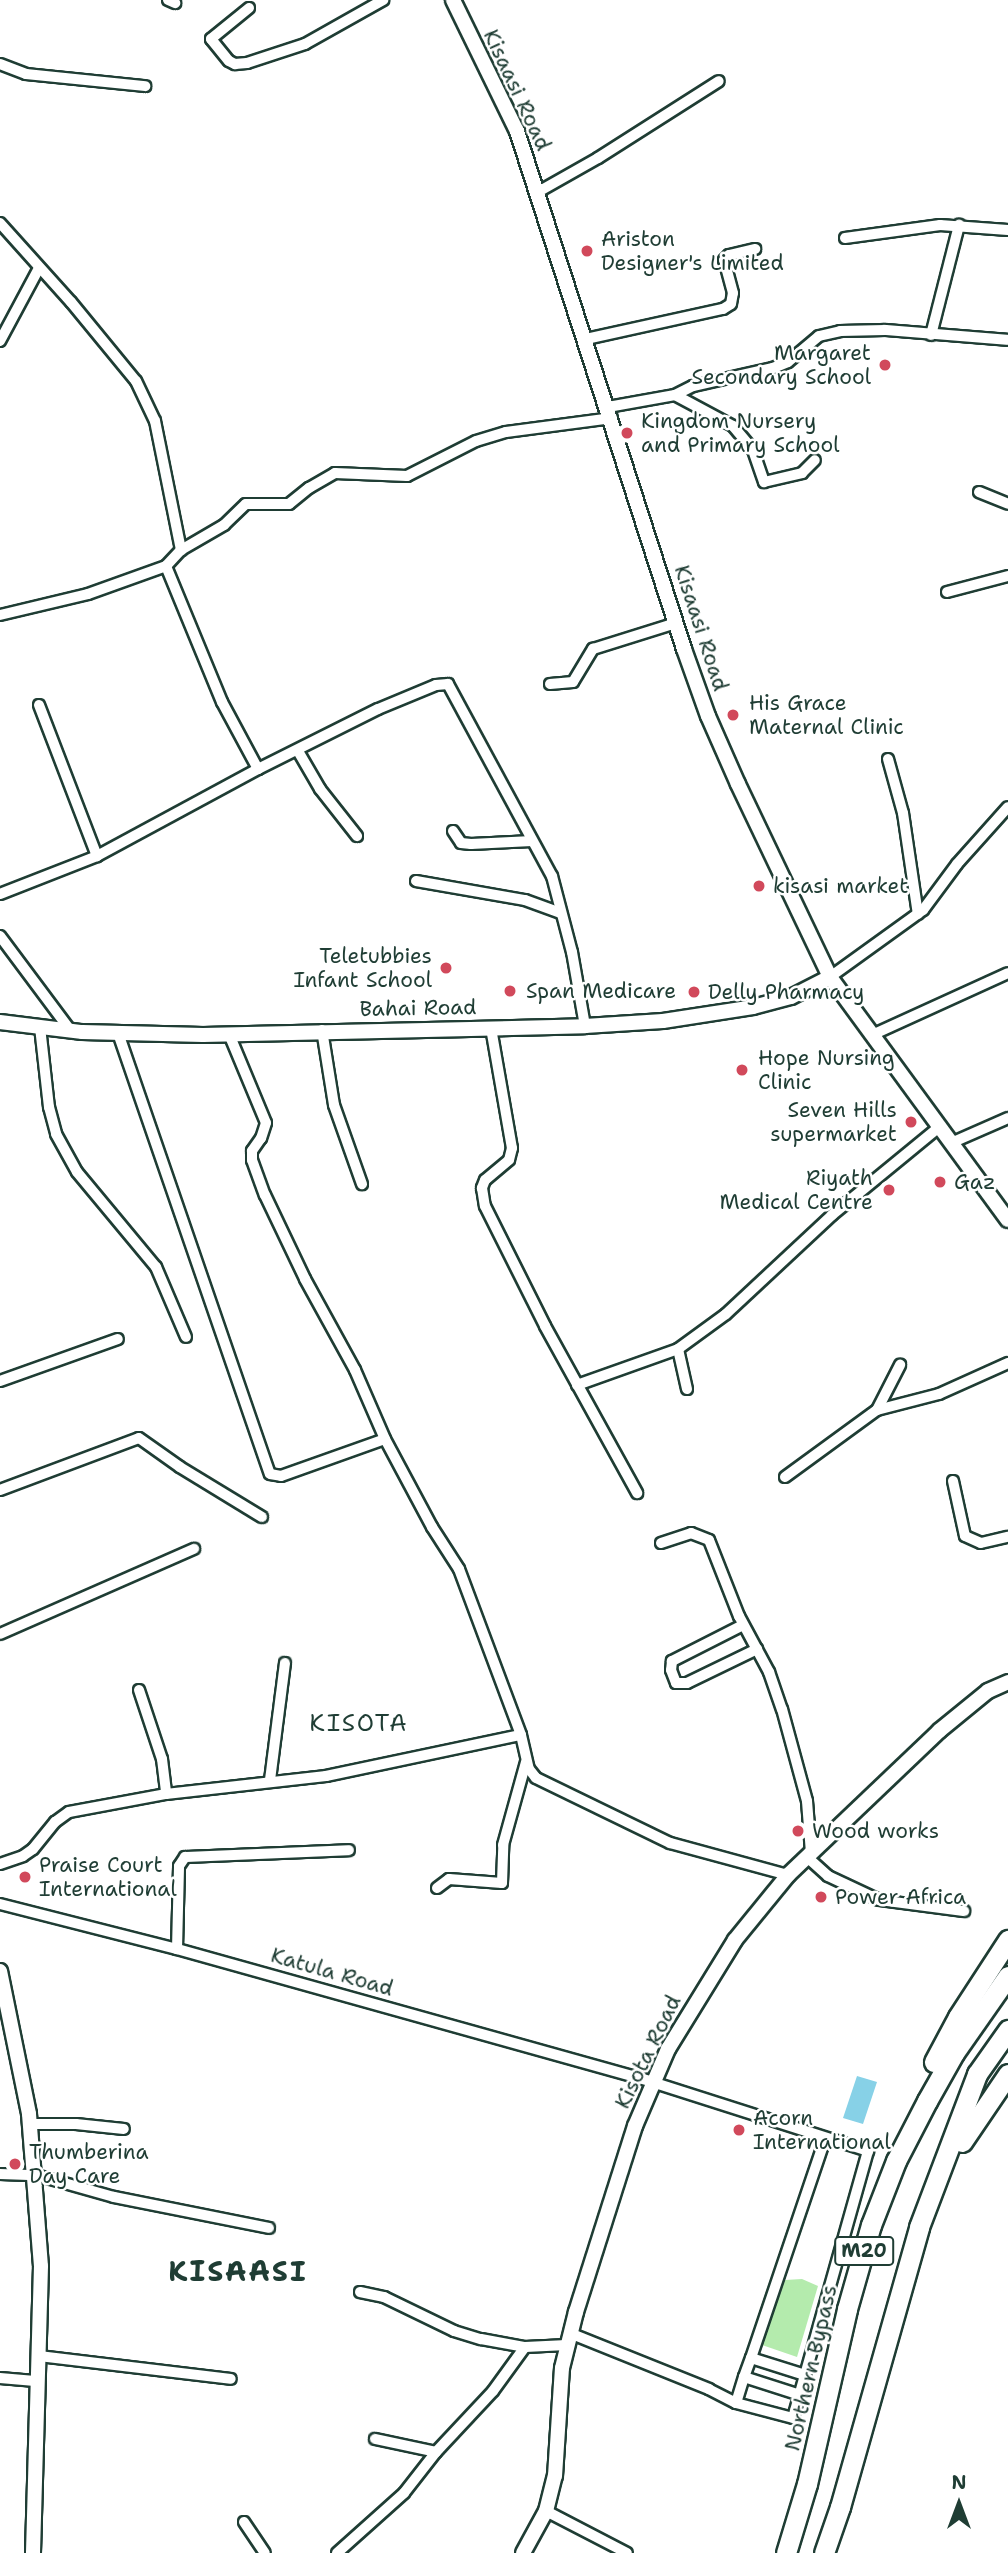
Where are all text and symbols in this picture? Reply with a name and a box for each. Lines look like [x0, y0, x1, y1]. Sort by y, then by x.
street label: Kisaasi Road [478, 25, 556, 155]
place label: Ariston Designer's Limited [601, 226, 784, 276]
marker: Ariston Designer's Limited [579, 243, 595, 259]
place label: Margaret Secondary School [692, 340, 871, 390]
marker: Margaret Secondary School [877, 357, 893, 373]
place label: Kingdom Nursery and Primary School [641, 408, 839, 458]
marker: Kingdom Nursery and Primary School [619, 425, 635, 441]
street label: Kisaasi Road [669, 562, 733, 694]
place label: His Grace Maternal Clinic [749, 690, 904, 740]
marker: His Grace Maternal Clinic [723, 705, 743, 725]
place label: kisasi market [773, 873, 908, 899]
marker: kisasi market [751, 878, 767, 894]
place label: Teletubbies Infant School [293, 943, 432, 993]
marker: Teletubbies Infant School [438, 960, 454, 976]
place label: Span Medicare [526, 978, 676, 1004]
place label: Delly Pharmacy [708, 979, 864, 1005]
marker: Span Medicare [500, 981, 520, 1001]
marker: Delly Pharmacy [686, 984, 702, 1000]
street label: Bahai Road [359, 994, 477, 1022]
place label: Hope Nursing Clinic [758, 1045, 895, 1095]
marker: Hope Nursing Clinic [732, 1060, 752, 1080]
place label: Seven Hills supermarket [770, 1097, 897, 1147]
marker: Seven Hills supermarket [903, 1114, 919, 1130]
place label: Riyath Medical Centre [719, 1165, 873, 1215]
place label: Gaz [954, 1169, 995, 1195]
marker: Gaz [932, 1174, 948, 1190]
marker: Riyath Medical Centre [879, 1180, 899, 1200]
district label: KISOTA [310, 1710, 408, 1738]
place label: Wood works [812, 1818, 939, 1844]
marker: Wood works [790, 1823, 806, 1839]
place label: Praise Court International [39, 1852, 177, 1902]
marker: Praise Court International [17, 1869, 33, 1885]
place label: Power Africa [835, 1884, 966, 1910]
marker: Power Africa [813, 1889, 829, 1905]
street label: Katula Road [268, 1943, 396, 2001]
street label: Kisota Road [610, 1991, 686, 2113]
place label: Acorn International [753, 2105, 891, 2155]
marker: Acorn International [731, 2122, 747, 2138]
place label: Thumberina Day Care [29, 2139, 149, 2189]
marker: Thumberina Day Care [7, 2156, 23, 2172]
road number: M20 [832, 2236, 896, 2266]
district label: KISAASI [169, 2254, 307, 2288]
street label: Northern Bypass [780, 2283, 842, 2453]
north arrow [924, 2469, 994, 2539]
text: N [951, 2470, 967, 2495]

